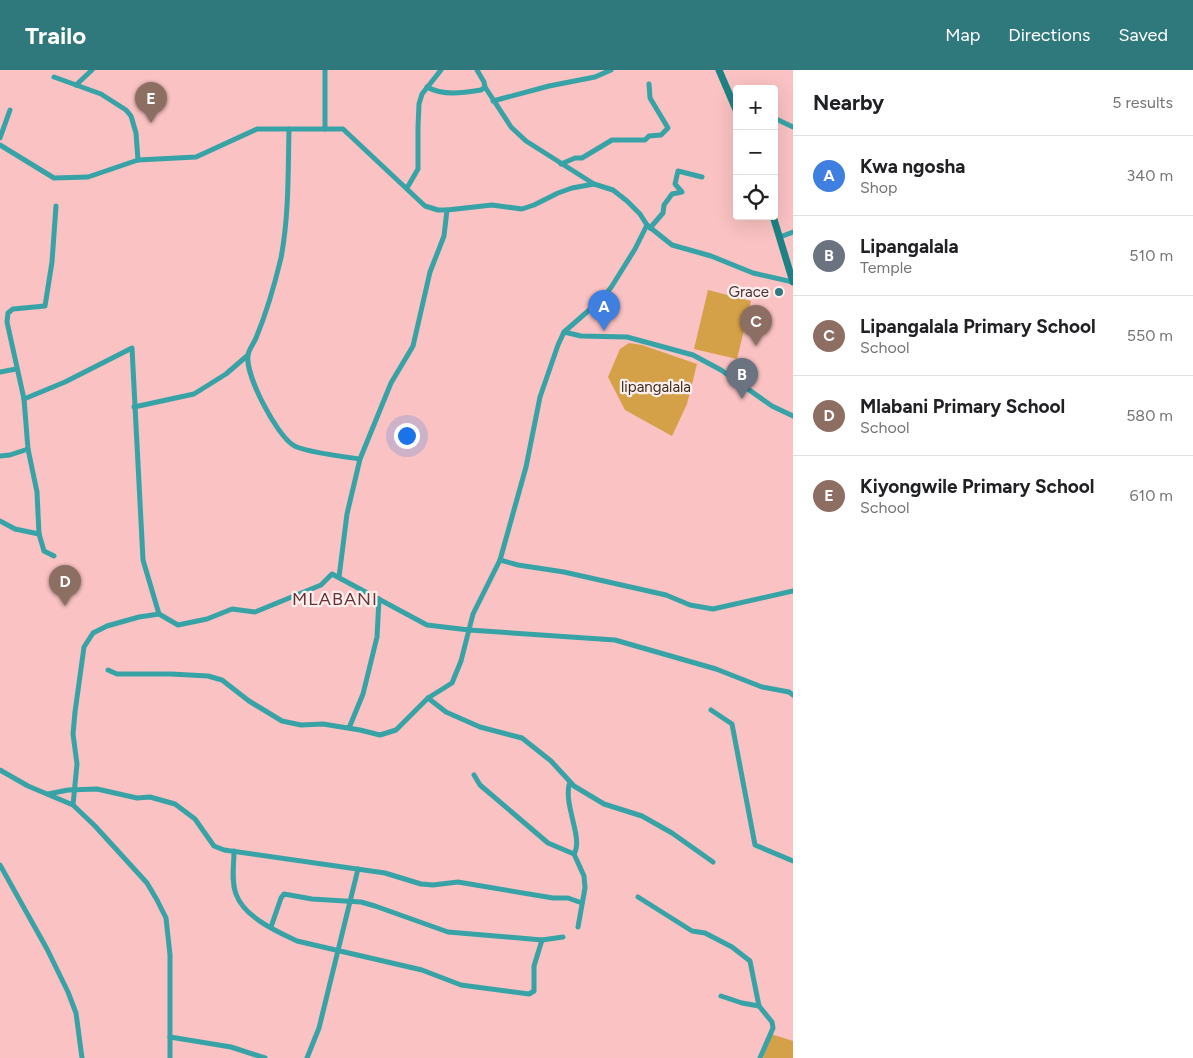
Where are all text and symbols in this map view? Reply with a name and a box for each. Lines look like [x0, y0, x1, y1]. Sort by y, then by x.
text: Trailo [25, 21, 86, 50]
text: Map [945, 24, 980, 46]
text: Directions [1008, 24, 1090, 46]
text: Saved [1118, 24, 1168, 46]
pin: E [135, 82, 167, 123]
map controls [733, 85, 778, 220]
button: + [733, 85, 778, 130]
text: Nearby [813, 90, 884, 115]
text: 5 results [1112, 93, 1173, 112]
button: − [733, 130, 778, 175]
text: Kwa ngosha [860, 155, 965, 178]
text: A [823, 166, 835, 185]
text: 340 m [1127, 166, 1173, 185]
button: locate [733, 175, 778, 220]
text: Shop [860, 178, 898, 197]
text: Lipangalala [860, 235, 959, 258]
text: B [824, 246, 834, 265]
text: 510 m [1129, 246, 1173, 265]
text: Temple [860, 258, 912, 277]
place label: Grace [729, 283, 769, 301]
marker: Grace [773, 286, 785, 298]
pin: A [588, 290, 620, 331]
pin: C [740, 305, 772, 346]
text: Lipangalala Primary School [860, 315, 1096, 338]
text: C [823, 326, 835, 345]
text: 550 m [1127, 326, 1173, 345]
text: School [860, 338, 910, 357]
pin: B [726, 358, 758, 399]
park label: lipangalala [621, 378, 691, 396]
text: Mlabani Primary School [860, 395, 1065, 418]
text: D [823, 406, 835, 425]
text: 580 m [1126, 406, 1173, 425]
text: School [860, 418, 910, 437]
your location [394, 423, 420, 449]
text: Kiyongwile Primary School [860, 475, 1095, 498]
text: E [824, 486, 834, 505]
text: 610 m [1130, 486, 1173, 505]
text: School [860, 498, 910, 517]
pin: D [49, 565, 81, 606]
district label: MLABANI [292, 588, 378, 610]

